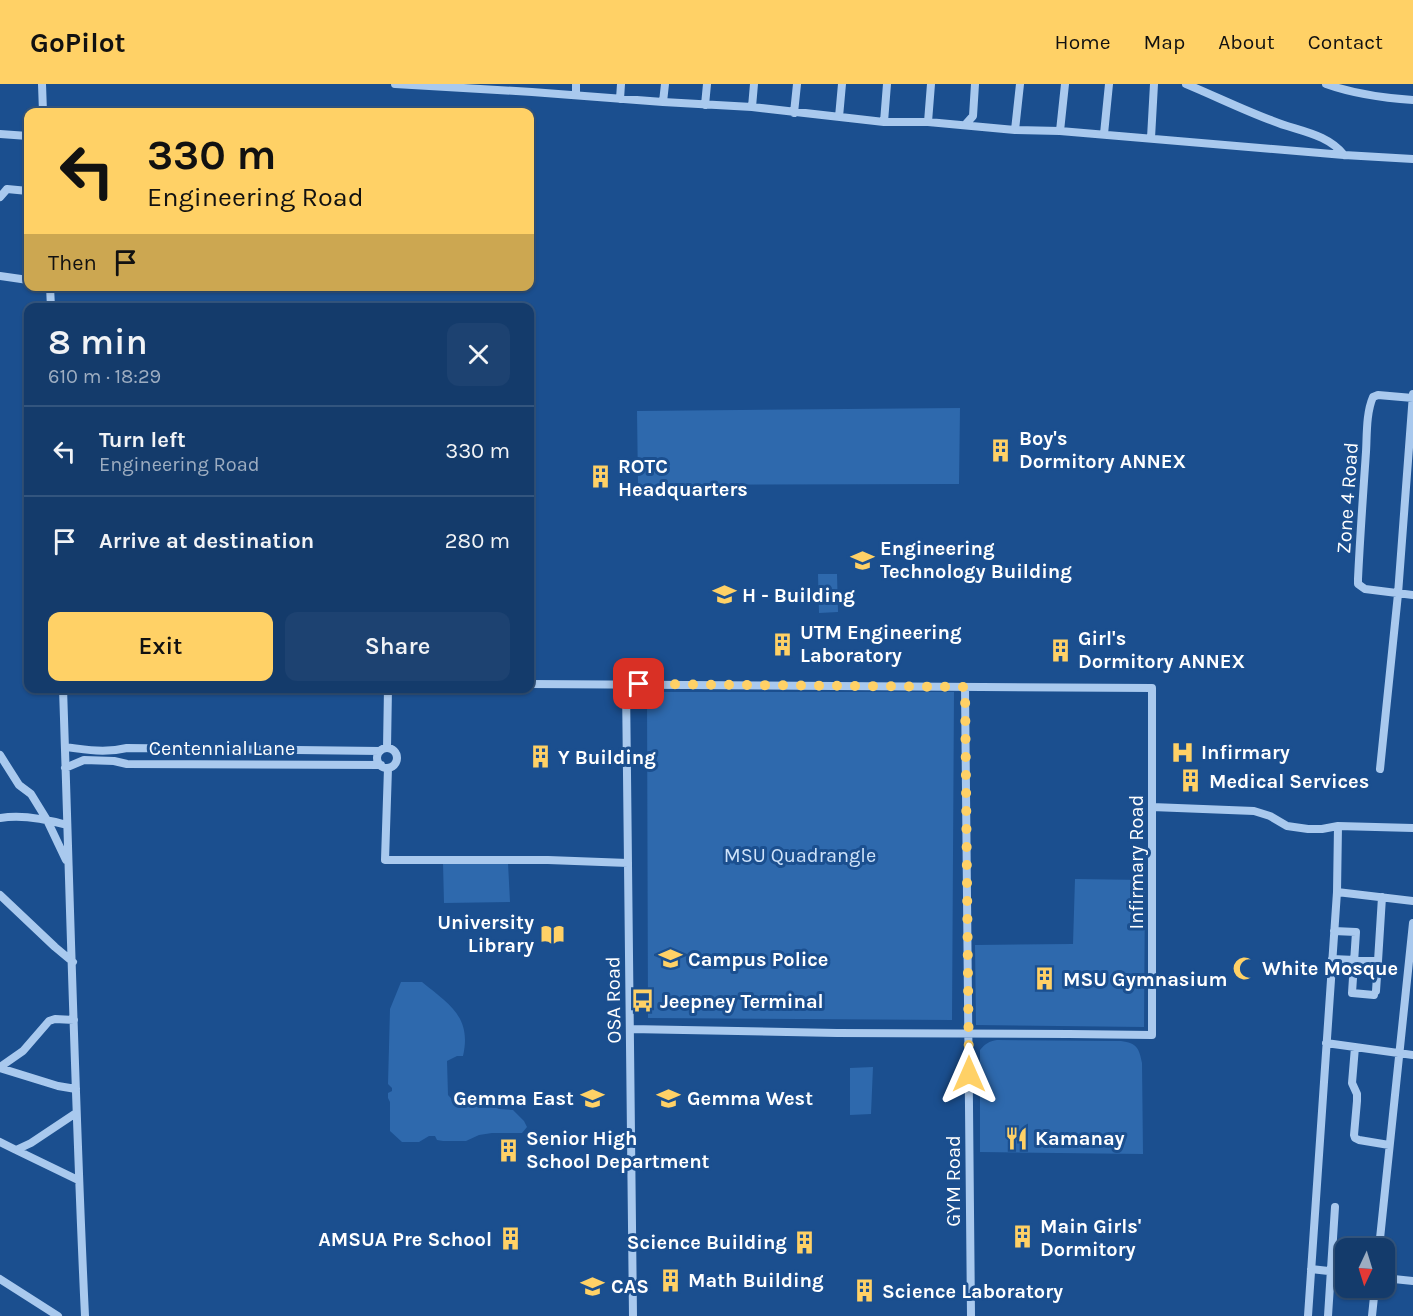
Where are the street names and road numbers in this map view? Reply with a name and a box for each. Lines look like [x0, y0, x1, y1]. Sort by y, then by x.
street label: Zone 4 Road [1332, 441, 1363, 555]
street label: Centennial Lane [149, 737, 295, 760]
street label: Infirmary Road [1125, 795, 1148, 929]
street label: OSA Road [601, 956, 626, 1044]
street label: GYM Road [942, 1135, 965, 1227]

